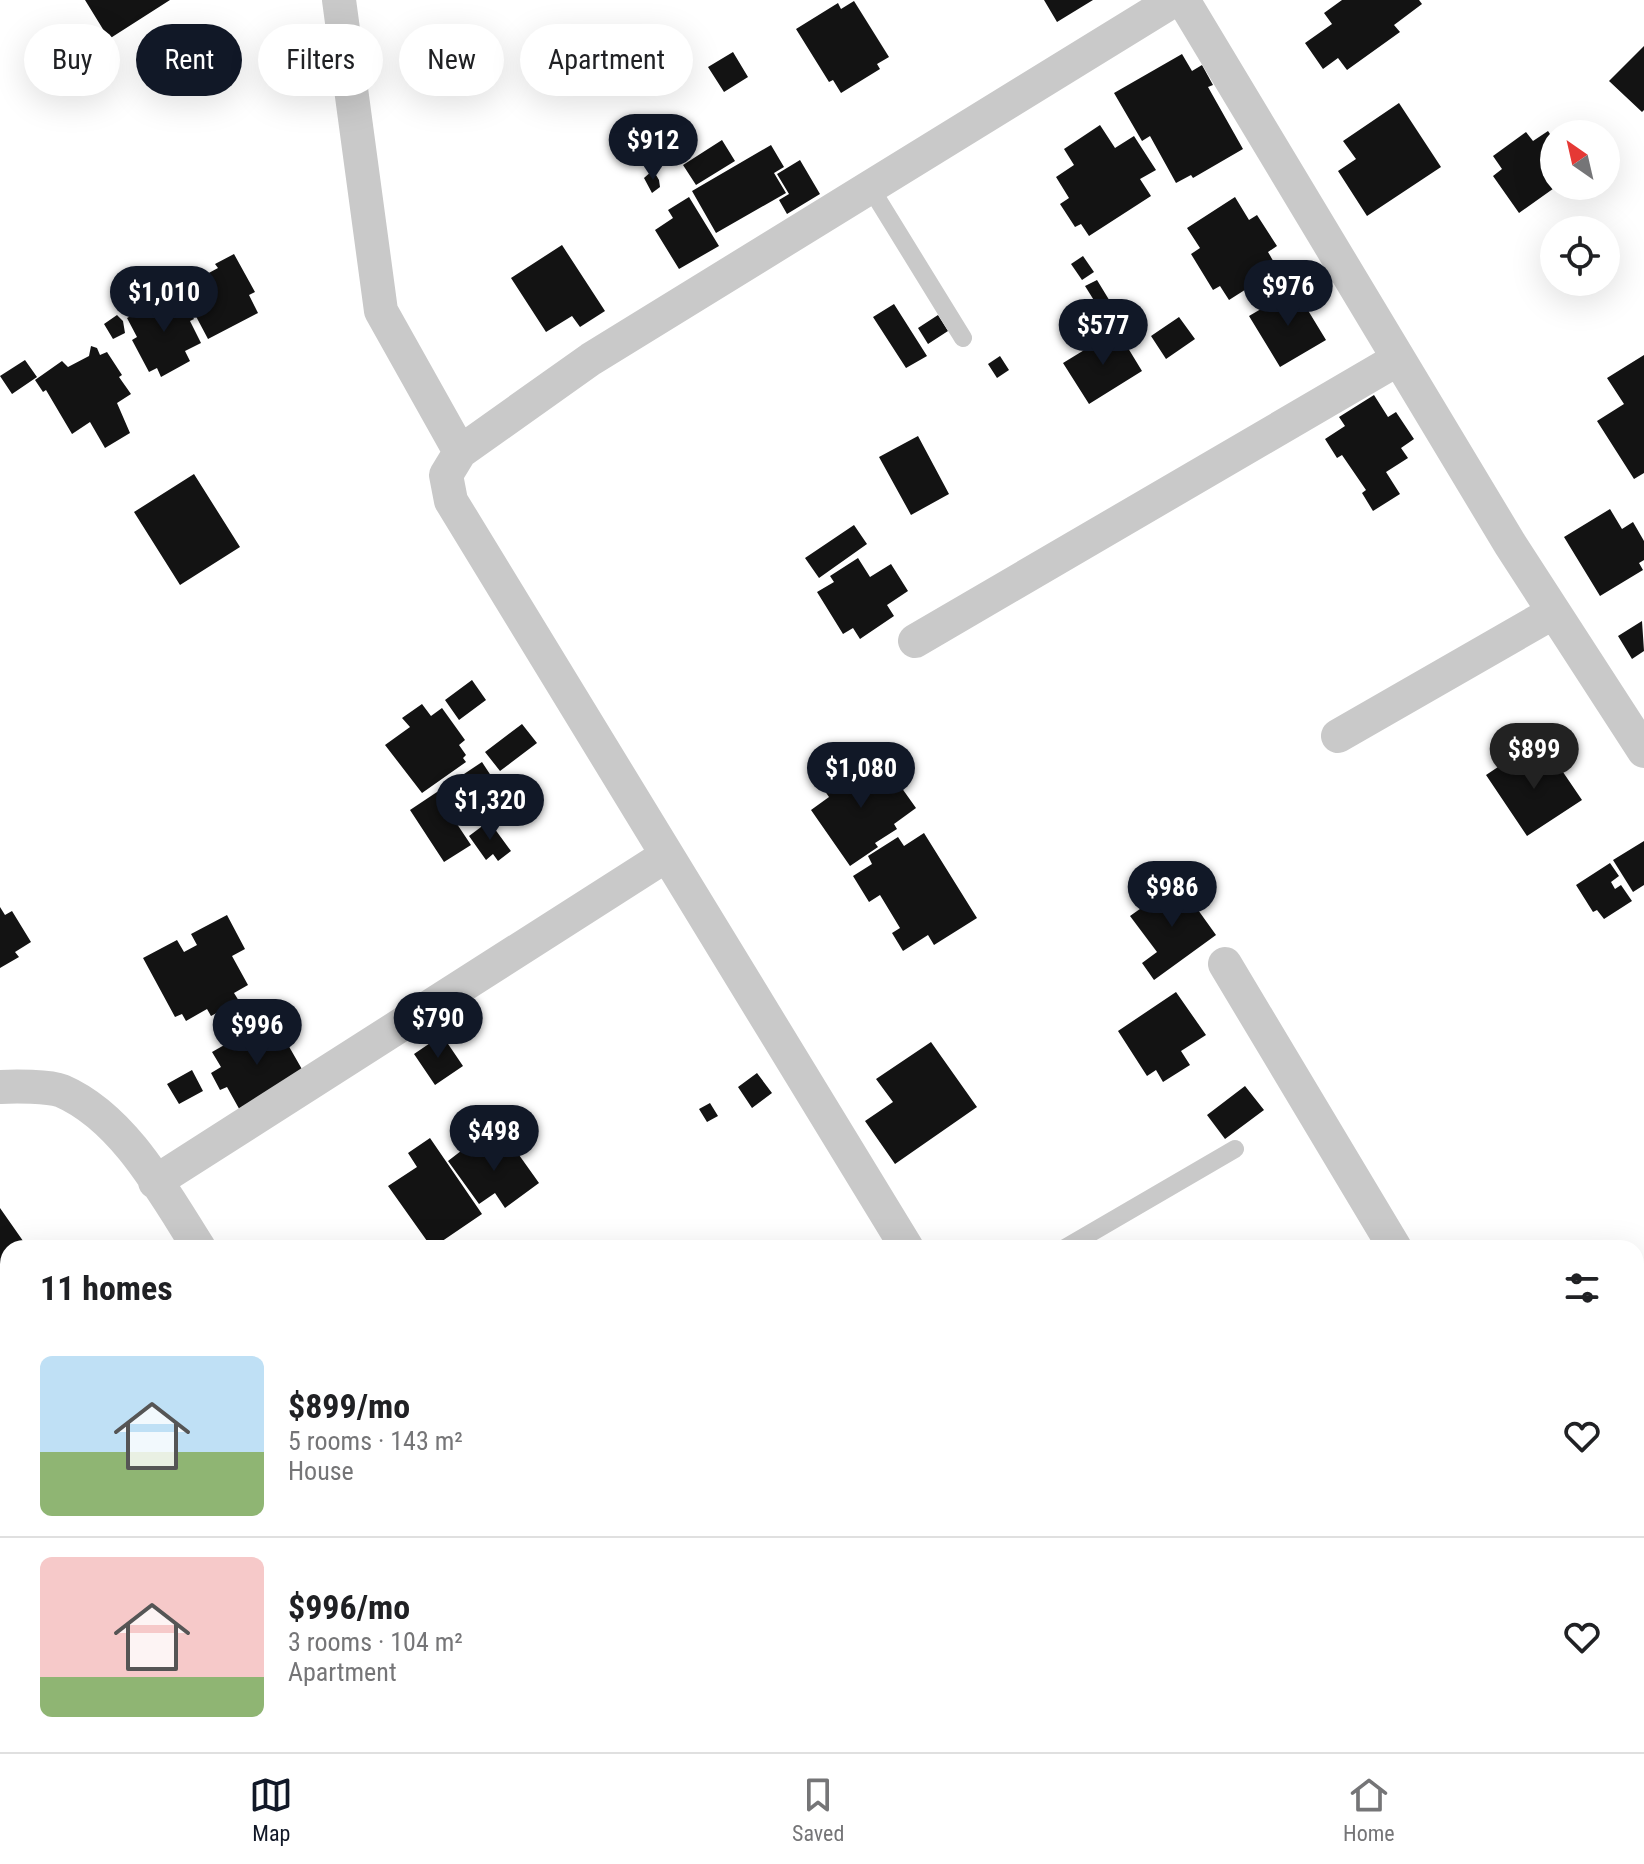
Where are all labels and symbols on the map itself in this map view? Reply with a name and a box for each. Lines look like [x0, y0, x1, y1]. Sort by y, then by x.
pin: $912 [606, 114, 700, 182]
north arrow [1540, 120, 1620, 200]
pin: $976 [1241, 260, 1335, 328]
pin: $1,010 [99, 266, 229, 334]
pin: $577 [1056, 299, 1150, 367]
pin: $899 [1487, 723, 1581, 791]
pin: $1,080 [796, 742, 926, 810]
pin: $1,320 [425, 774, 555, 842]
pin: $986 [1125, 861, 1219, 929]
pin: $790 [391, 992, 485, 1060]
pin: $996 [210, 999, 304, 1067]
pin: $498 [447, 1105, 541, 1173]

